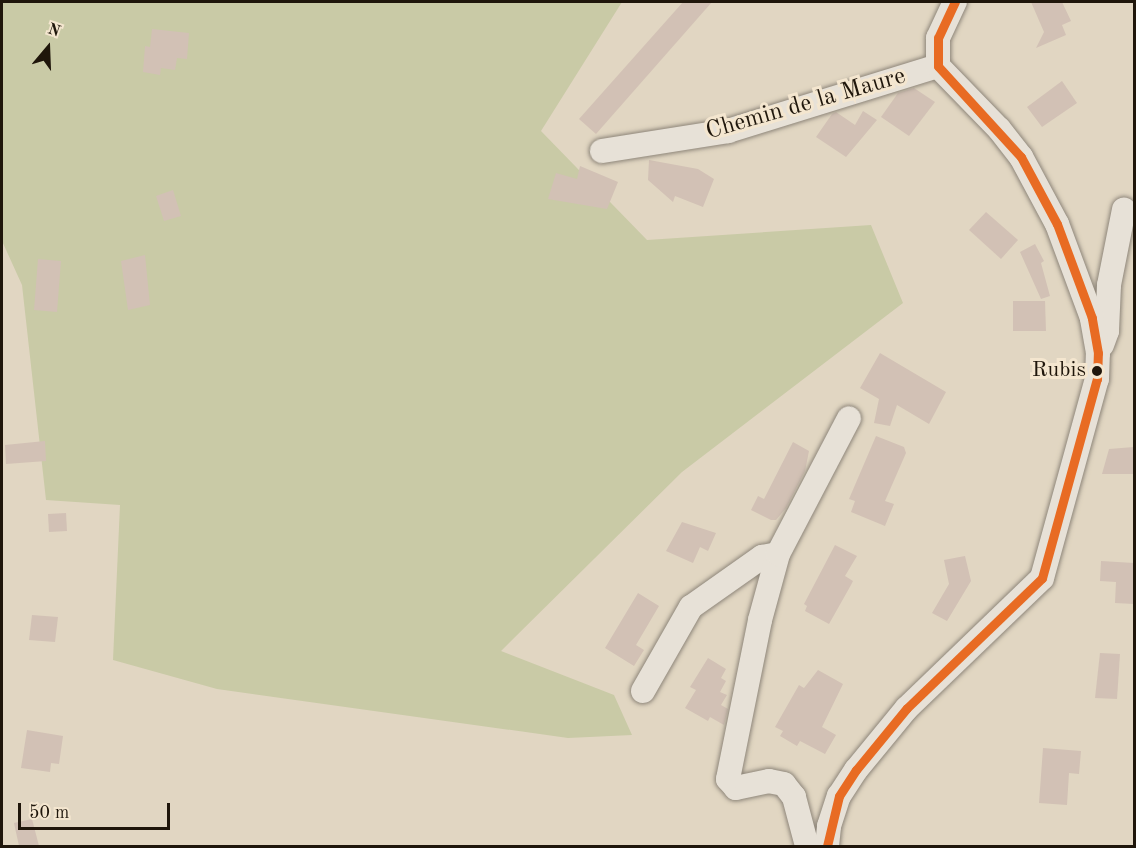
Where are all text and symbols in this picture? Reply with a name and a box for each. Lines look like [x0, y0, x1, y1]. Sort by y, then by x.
north arrow [18, 18, 78, 78]
text: N [45, 21, 62, 41]
street label: Chemin de la Maure [703, 63, 909, 147]
place label: Rubis [1032, 358, 1086, 384]
marker: Rubis [1091, 365, 1103, 377]
scale bar [21, 791, 172, 829]
text: 50 m [29, 804, 69, 822]

